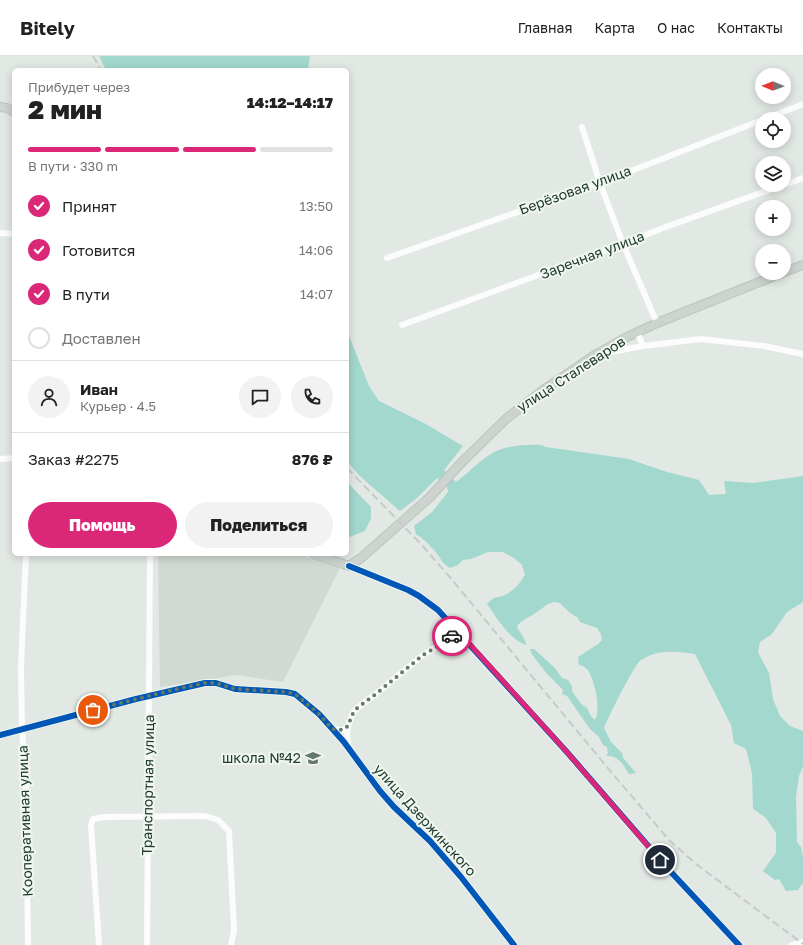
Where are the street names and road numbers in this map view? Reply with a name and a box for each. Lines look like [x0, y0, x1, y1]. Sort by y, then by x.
street label: Берёзовая улица [516, 161, 633, 218]
street label: Заречная улица [537, 227, 646, 282]
street label: улица Сталеваров [513, 332, 628, 415]
street label: Транспортная улица [138, 714, 157, 856]
street label: Кооперативная улица [13, 745, 36, 897]
street label: улица Дзержинского [370, 760, 480, 879]

